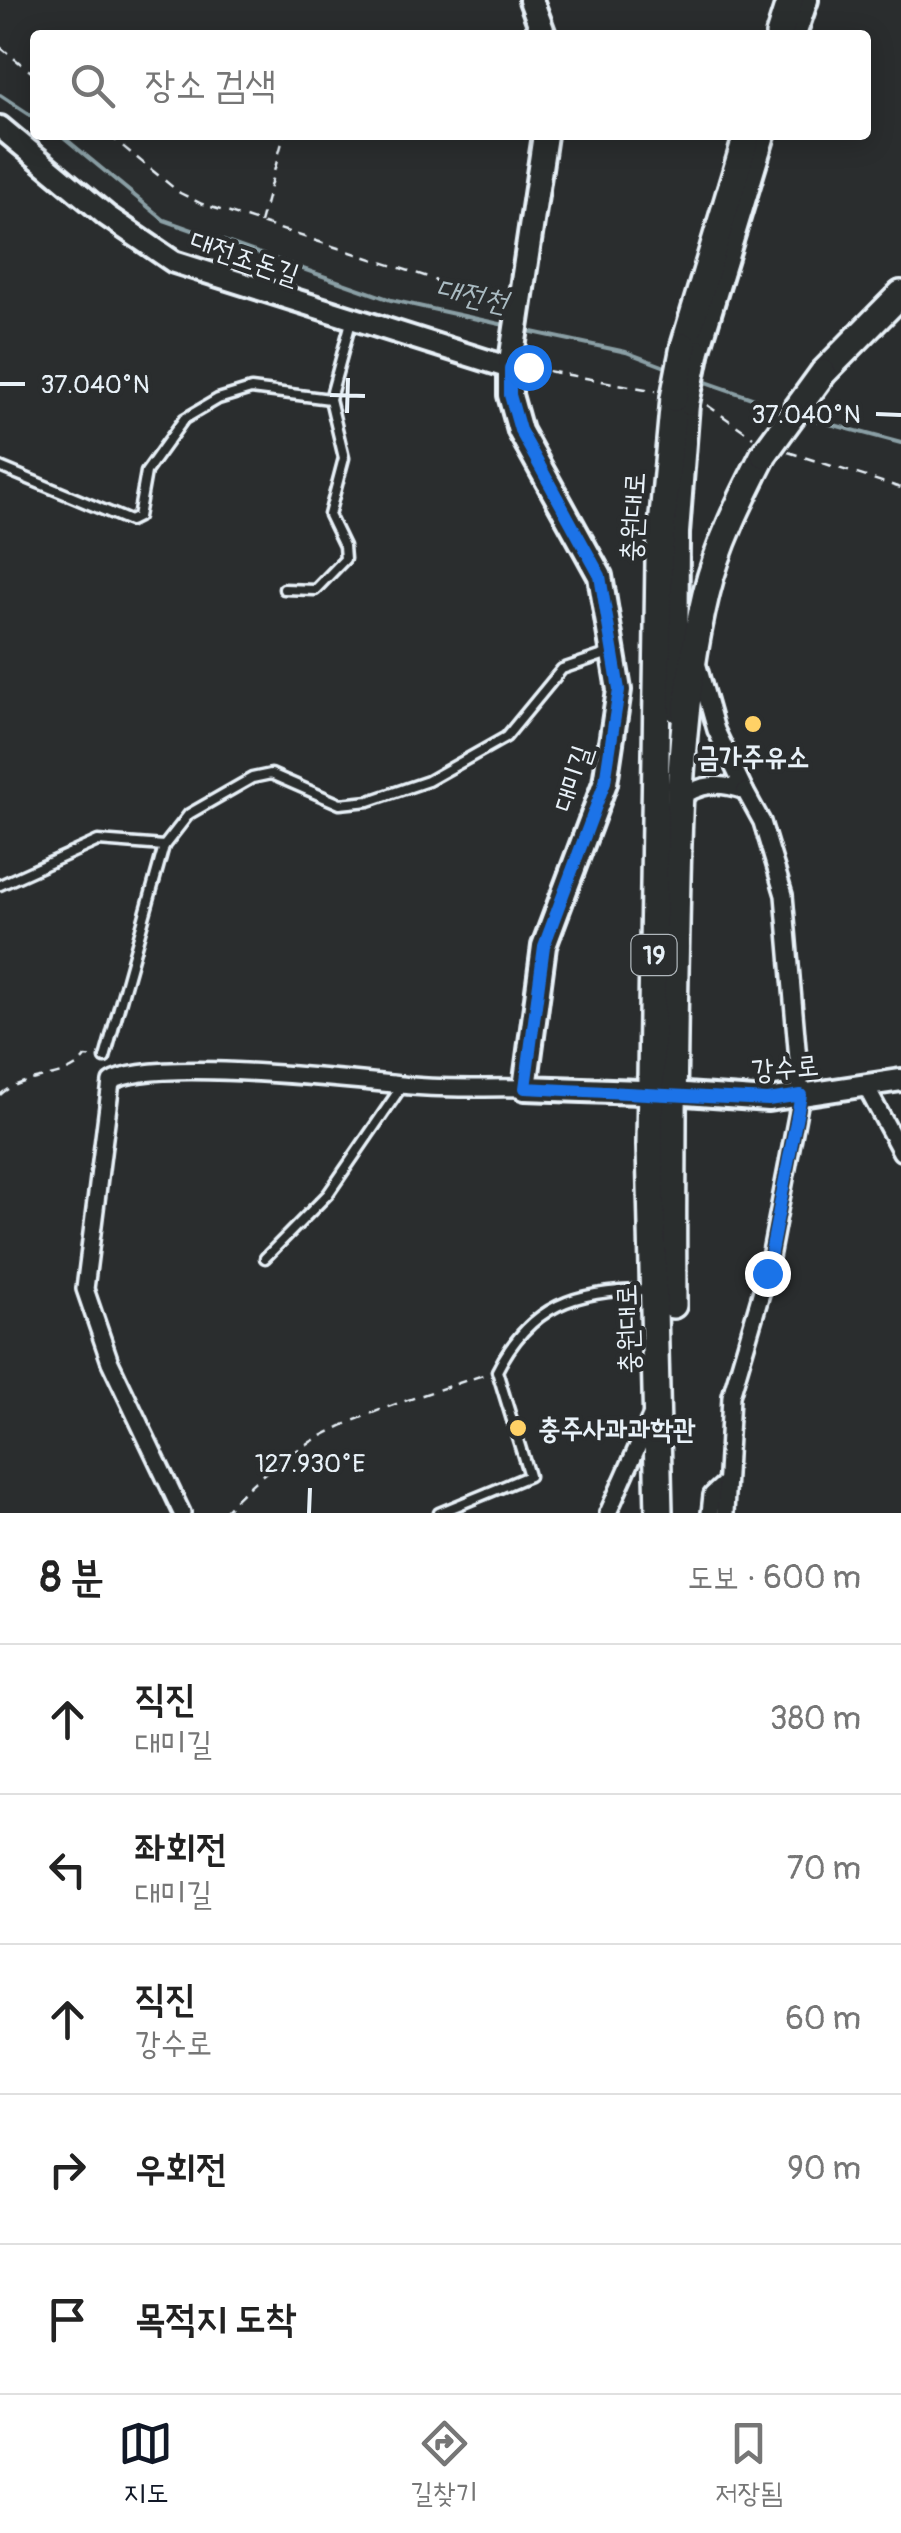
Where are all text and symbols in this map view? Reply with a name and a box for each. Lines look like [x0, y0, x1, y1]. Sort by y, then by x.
search box [30, 30, 871, 140]
icon: search [65, 58, 120, 113]
text: 장소 검색 [145, 61, 276, 109]
street label: 대전조돈길 [186, 224, 303, 293]
water label: 대전천 [433, 270, 514, 322]
route start [506, 345, 552, 391]
text: 37.040°N [40, 370, 150, 401]
text: 37.040°N [751, 400, 861, 431]
street label: 충원대로 [614, 471, 653, 563]
marker: 금가주유소 [742, 713, 764, 735]
place label: 금가주유소 [697, 740, 809, 775]
street label: 대미길 [546, 741, 601, 816]
road number: 19 [632, 935, 676, 975]
street label: 강수로 [750, 1048, 820, 1089]
route end [745, 1251, 791, 1297]
street label: 충원대로 [609, 1283, 648, 1375]
place label: 충주사과과학관 [538, 1412, 696, 1447]
marker: 충주사과과학관 [507, 1417, 529, 1439]
text: 127.930°E [255, 1449, 365, 1480]
text: 8 분 [40, 1552, 104, 1604]
text: 도보 · 600 m [688, 1558, 861, 1598]
text: 직진 [135, 1675, 196, 1723]
icon: ahead [40, 1692, 95, 1747]
text: 380 m [770, 1699, 861, 1739]
text: 대미길 [135, 1724, 212, 1764]
text: 좌회전 [135, 1825, 227, 1873]
icon: left [40, 1842, 95, 1897]
text: 70 m [787, 1849, 861, 1889]
text: 대미길 [135, 1874, 212, 1914]
text: 직진 [135, 1975, 196, 2023]
icon: ahead [40, 1992, 95, 2047]
text: 60 m [785, 1999, 861, 2039]
text: 강수로 [135, 2024, 212, 2064]
icon: right [40, 2142, 95, 2197]
text: 우회전 [135, 2145, 227, 2193]
text: 90 m [787, 2149, 861, 2189]
icon: arrive [40, 2292, 95, 2347]
text: 목적지 도착 [135, 2295, 296, 2343]
tab: 지도 [118, 2416, 173, 2512]
tab: 길찾기 [410, 2416, 478, 2512]
tab: 저장됨 [715, 2416, 783, 2512]

